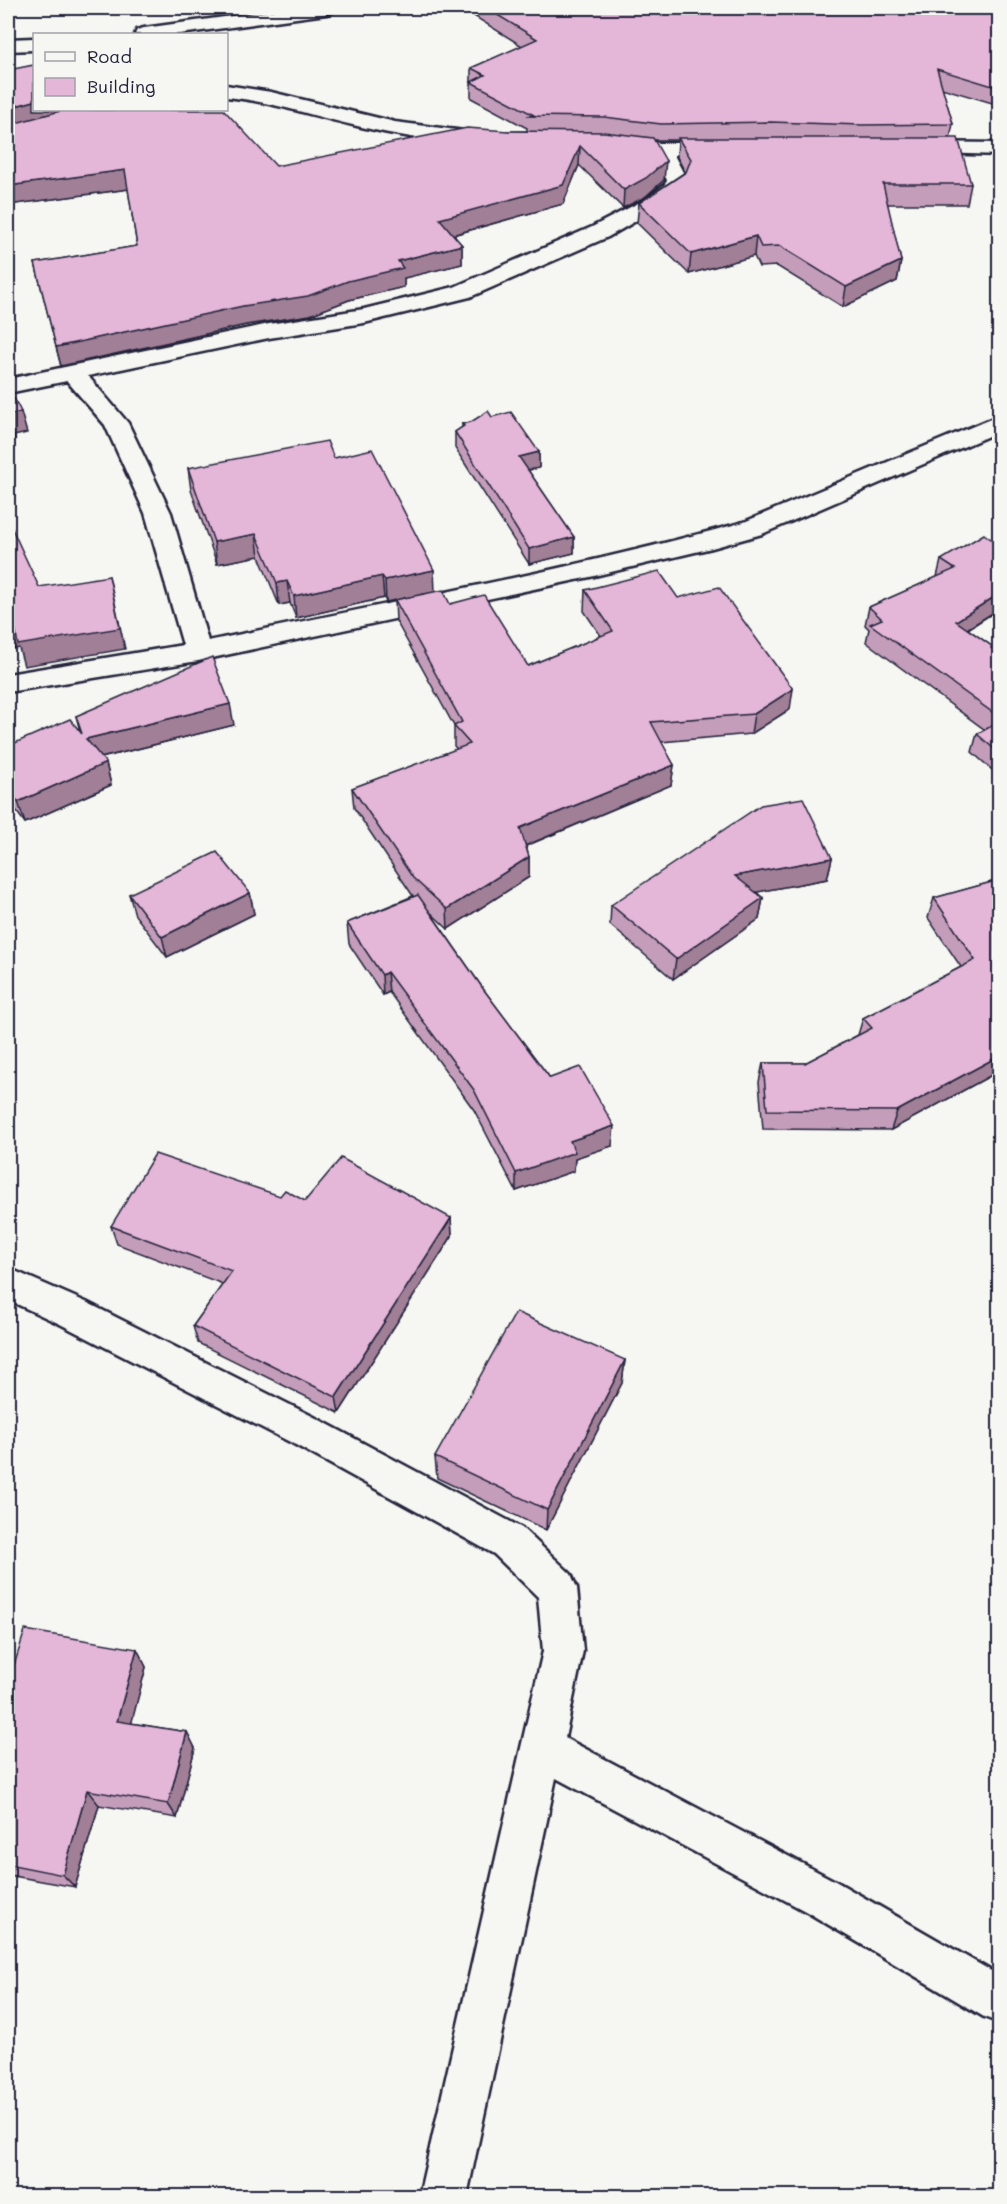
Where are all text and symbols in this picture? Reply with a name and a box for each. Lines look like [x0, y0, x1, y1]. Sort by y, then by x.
legend [33, 33, 228, 111]
text: Road [87, 44, 132, 68]
text: Building [87, 74, 155, 98]

